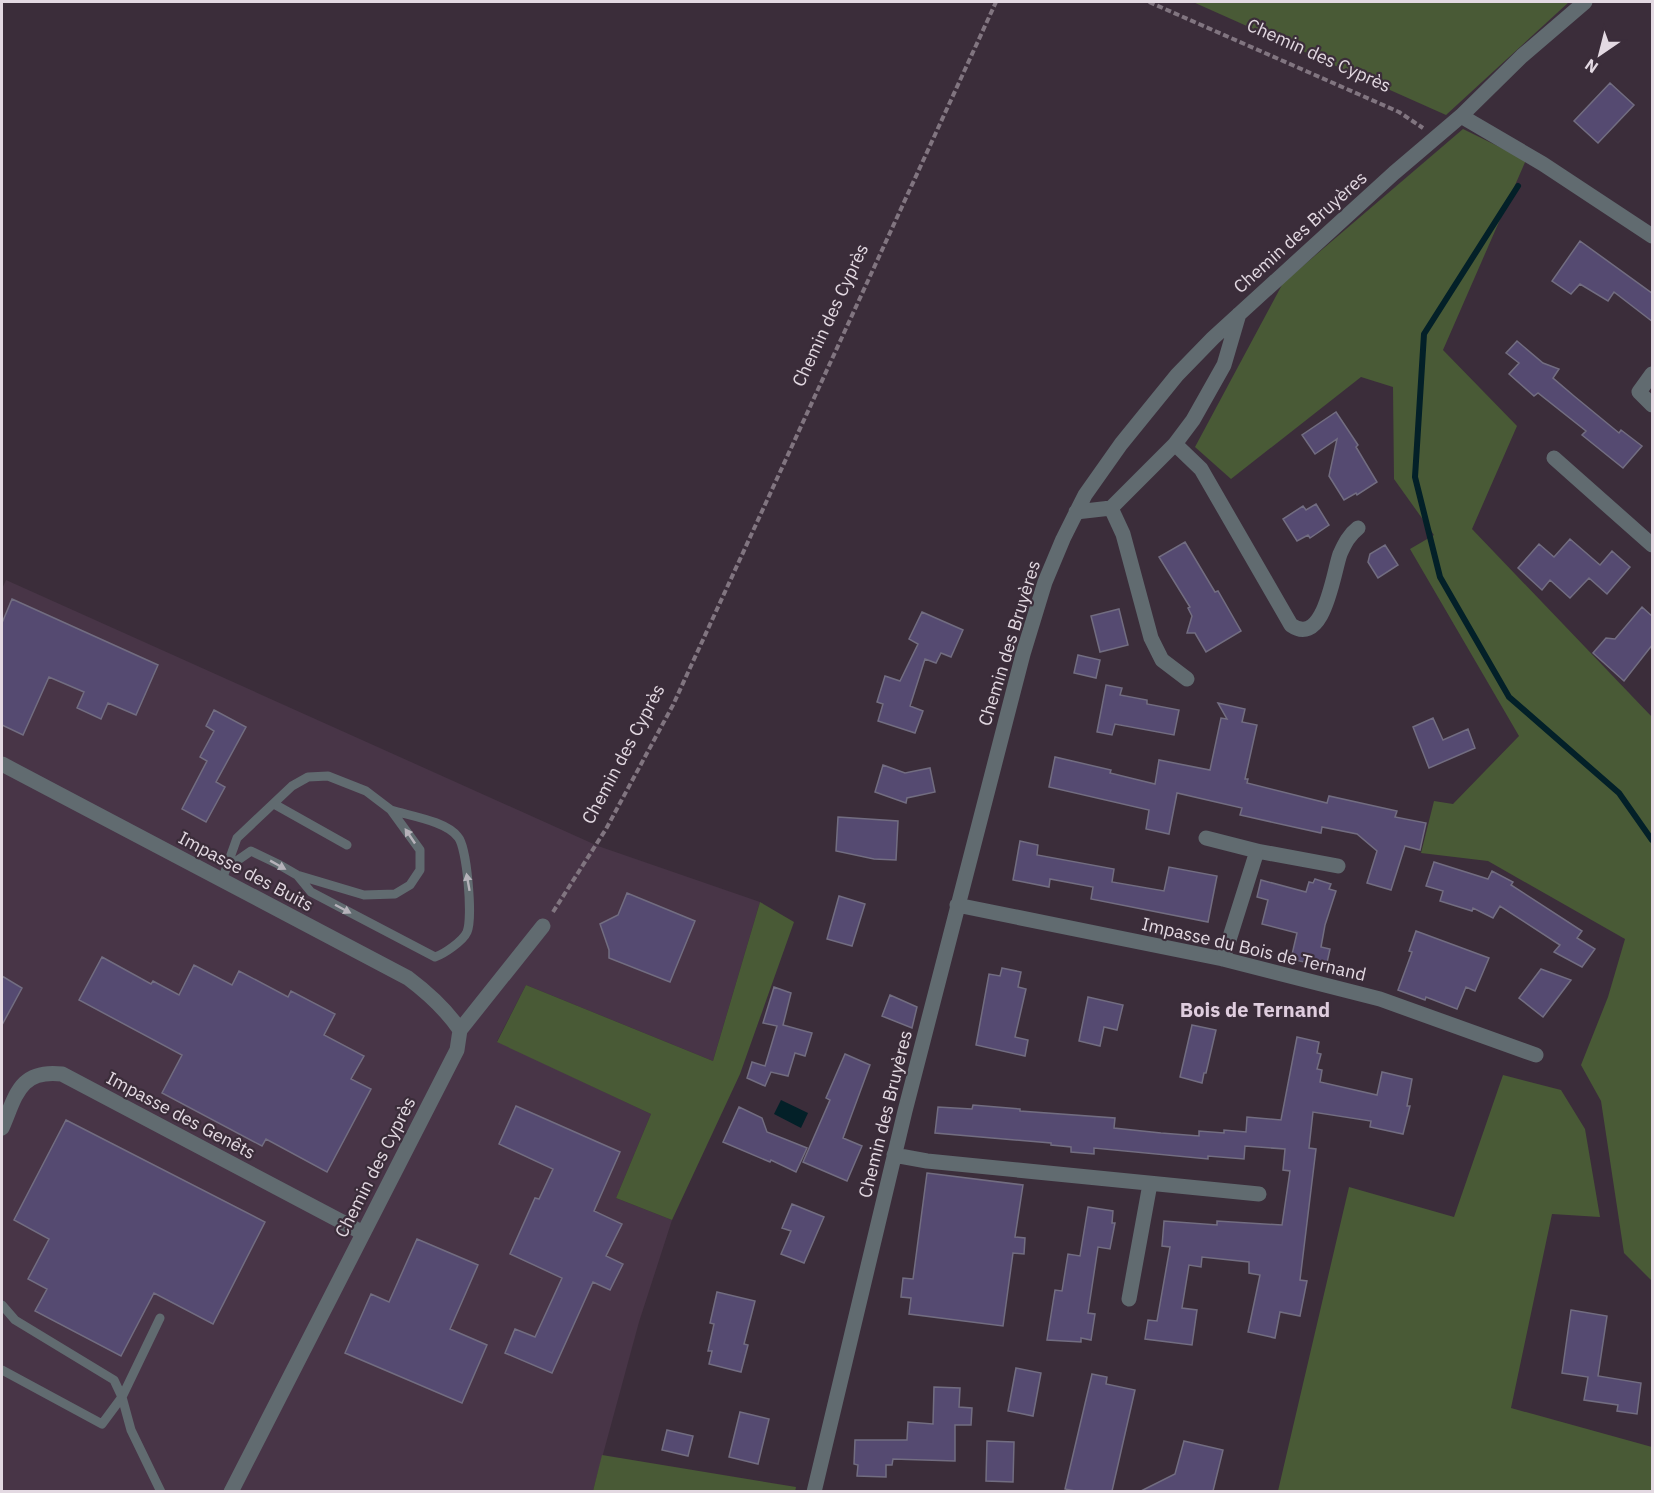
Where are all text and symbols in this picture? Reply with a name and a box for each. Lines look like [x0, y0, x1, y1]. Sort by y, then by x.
street label: Chemin des Cyprès [1243, 13, 1395, 97]
north arrow [1570, 24, 1630, 84]
text: N [1581, 55, 1602, 78]
street label: Chemin des Bruyères [1228, 166, 1372, 298]
street label: Chemin des Cyprès [787, 240, 873, 390]
street label: Chemin des Bruyères [973, 557, 1045, 729]
street label: Chemin des Cyprès [576, 680, 670, 828]
street label: Impasse des Buits [175, 826, 317, 916]
one-way arrow [405, 827, 416, 844]
one-way arrow [270, 860, 287, 870]
one-way arrow [463, 873, 472, 892]
one-way arrow [335, 904, 352, 914]
street label: Impasse du Bois de Ternand [1140, 912, 1368, 986]
district label: Bois de Ternand [1180, 996, 1330, 1023]
street label: Chemin des Bruyères [853, 1028, 917, 1200]
street label: Impasse des Genêts [103, 1066, 259, 1164]
street label: Chemin des Cyprès [330, 1093, 420, 1241]

